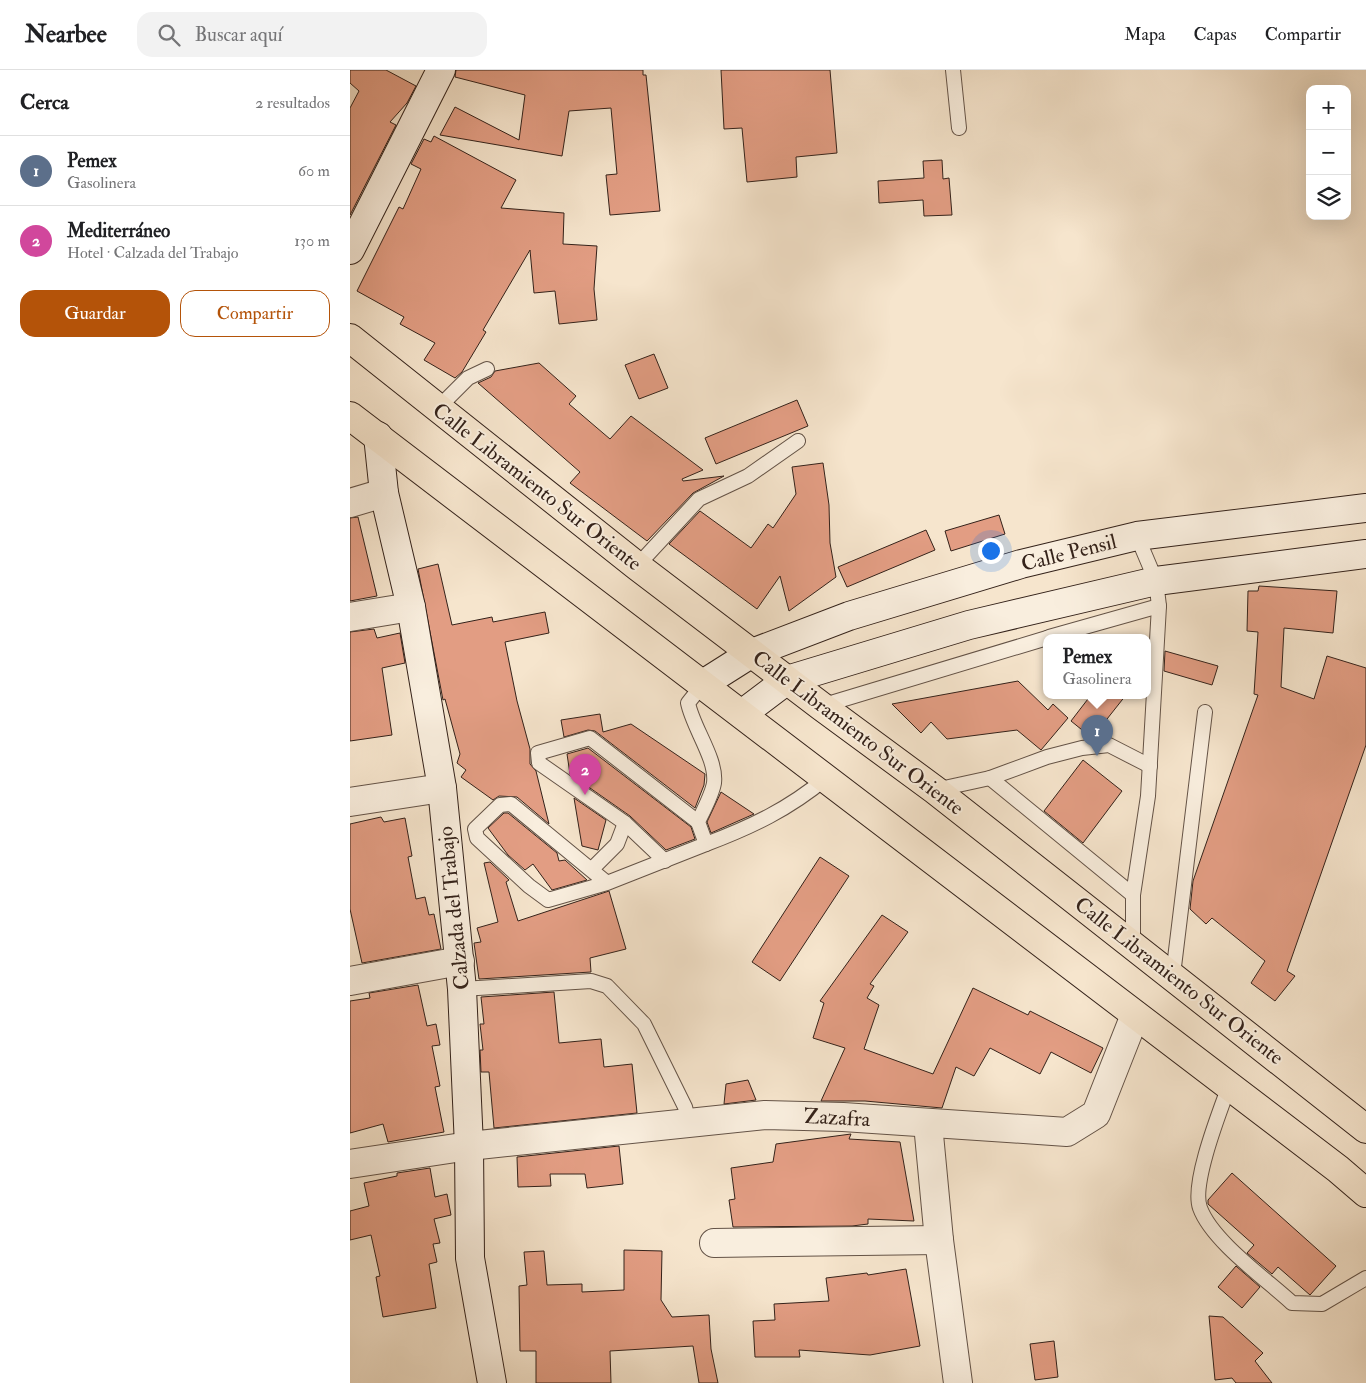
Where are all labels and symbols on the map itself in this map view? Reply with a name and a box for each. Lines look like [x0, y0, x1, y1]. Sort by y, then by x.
street label: Calle Libramiento Sur Oriente [427, 397, 647, 577]
street label: Calle Pensil [1019, 528, 1120, 578]
your location [978, 538, 1004, 564]
street label: Calle Libramiento Sur Oriente [747, 645, 969, 822]
pin: 1 [1081, 715, 1113, 756]
pin: 2 [569, 754, 601, 795]
street label: Calzada del Trabajo [432, 825, 476, 991]
street label: Calle Libramiento Sur Oriente [1069, 891, 1289, 1071]
street label: Zazafra [803, 1103, 871, 1133]

